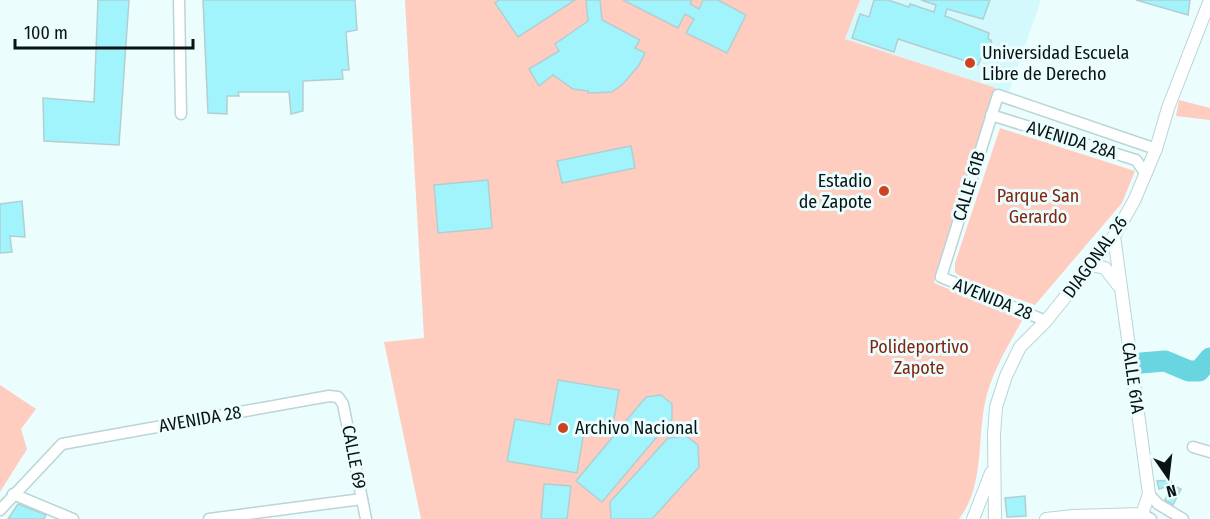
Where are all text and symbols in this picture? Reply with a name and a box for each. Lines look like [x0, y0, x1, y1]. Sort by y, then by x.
scale bar [15, 12, 194, 50]
text: 100 m [24, 22, 68, 44]
place label: Universidad Escuela Libre de Derecho [982, 42, 1130, 85]
marker: Universidad Escuela Libre de Derecho [963, 56, 977, 70]
street label: AVENIDA 28A [1024, 116, 1120, 164]
street label: CALLE 61B [948, 148, 990, 224]
place label: Estadio de Zapote [799, 170, 872, 213]
marker: Estadio de Zapote [877, 184, 891, 198]
park label: Parque San Gerardo [997, 185, 1079, 228]
street label: DIAGONAL 26 [1058, 212, 1132, 302]
street label: AVENIDA 28 [950, 273, 1036, 325]
park label: Polideportivo Zapote [869, 336, 969, 379]
street label: CALLE 61A [1117, 341, 1149, 416]
street label: AVENIDA 28 [157, 401, 243, 437]
place label: Archivo Nacional [575, 417, 698, 439]
marker: Archivo Nacional [556, 421, 570, 435]
street label: CALLE 69 [337, 423, 371, 491]
north arrow [1138, 447, 1198, 507]
text: N [1165, 481, 1178, 501]

